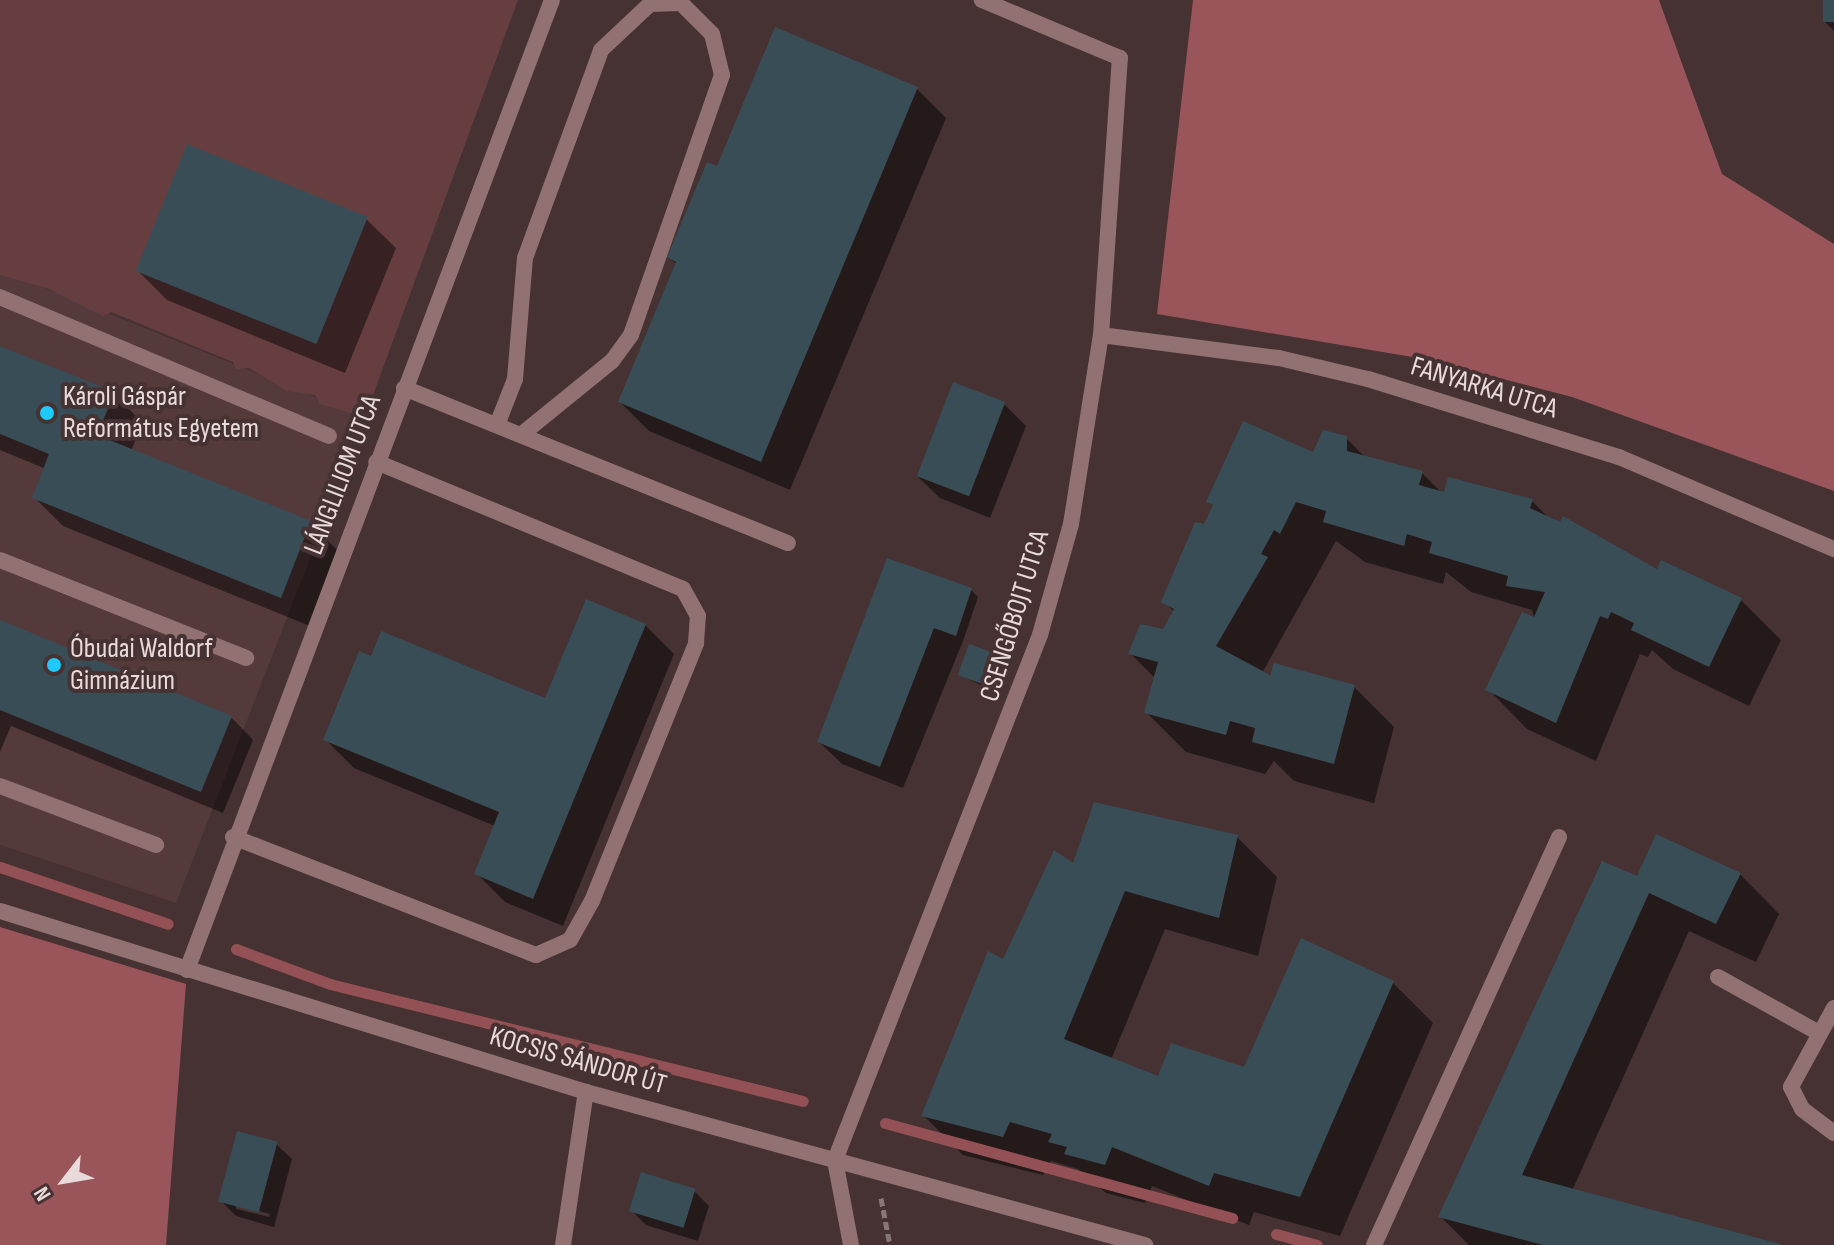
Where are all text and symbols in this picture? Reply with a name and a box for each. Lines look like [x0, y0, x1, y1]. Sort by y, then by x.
street label: FANYARKA UTCA [1407, 350, 1561, 426]
place label: Károli Gáspár Református Egyetem [63, 380, 259, 446]
street label: LÁNGLILIOM UTCA [297, 390, 389, 560]
marker: Károli Gáspár Református Egyetem [38, 404, 56, 422]
street label: CSENGŐBOJT UTCA [973, 526, 1057, 706]
place label: Óbudai Waldorf Gimnázium [70, 632, 212, 698]
marker: Óbudai Waldorf Gimnázium [45, 656, 63, 674]
street label: KOCSIS SÁNDOR ÚT [486, 1020, 670, 1102]
north arrow [24, 1141, 104, 1221]
text: N [28, 1182, 58, 1206]

